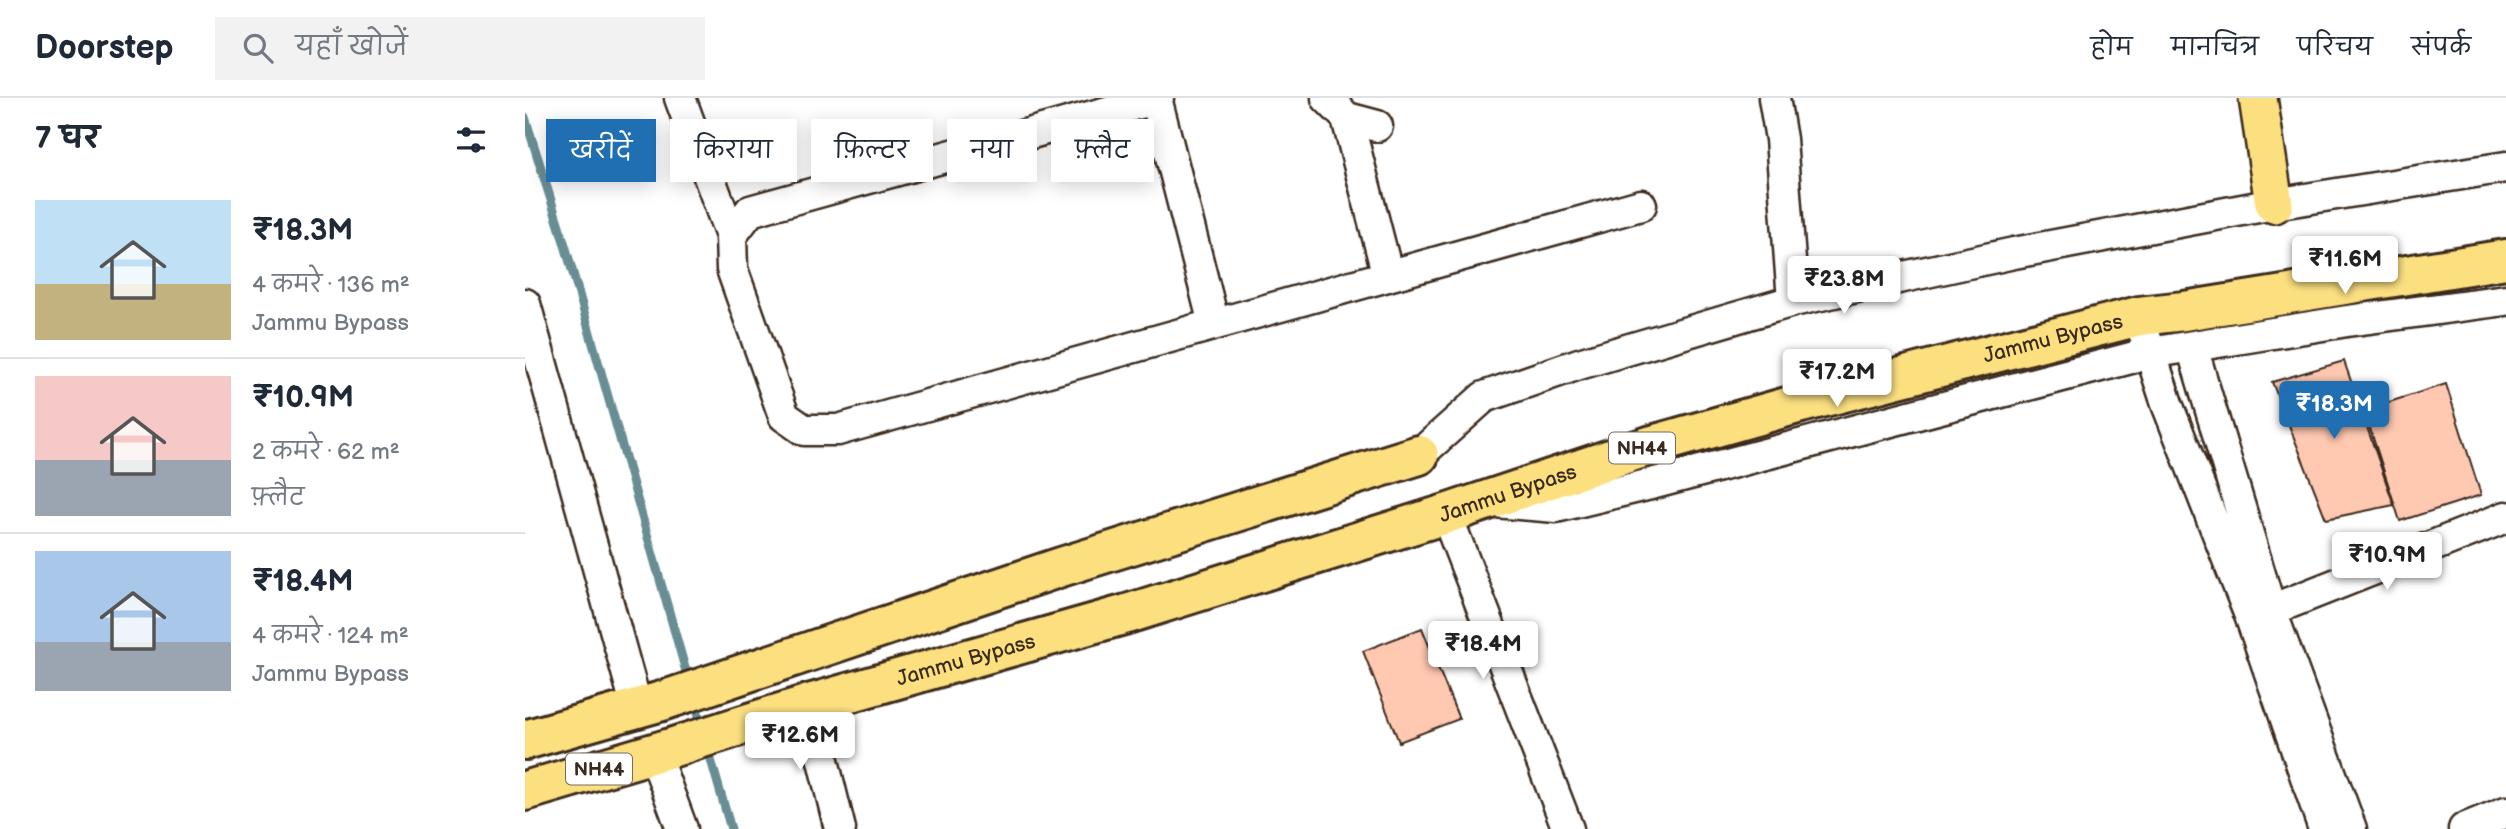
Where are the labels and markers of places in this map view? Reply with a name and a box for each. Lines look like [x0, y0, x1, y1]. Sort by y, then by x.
pin: ₹11.6M [2288, 236, 2402, 296]
pin: ₹23.8M [1787, 256, 1901, 316]
pin: ₹17.2M [1780, 350, 1894, 409]
pin: ₹18.3M [2277, 382, 2391, 441]
pin: ₹10.9M [2330, 532, 2444, 592]
pin: ₹18.4M [1426, 622, 1540, 681]
pin: ₹12.6M [743, 712, 857, 772]

